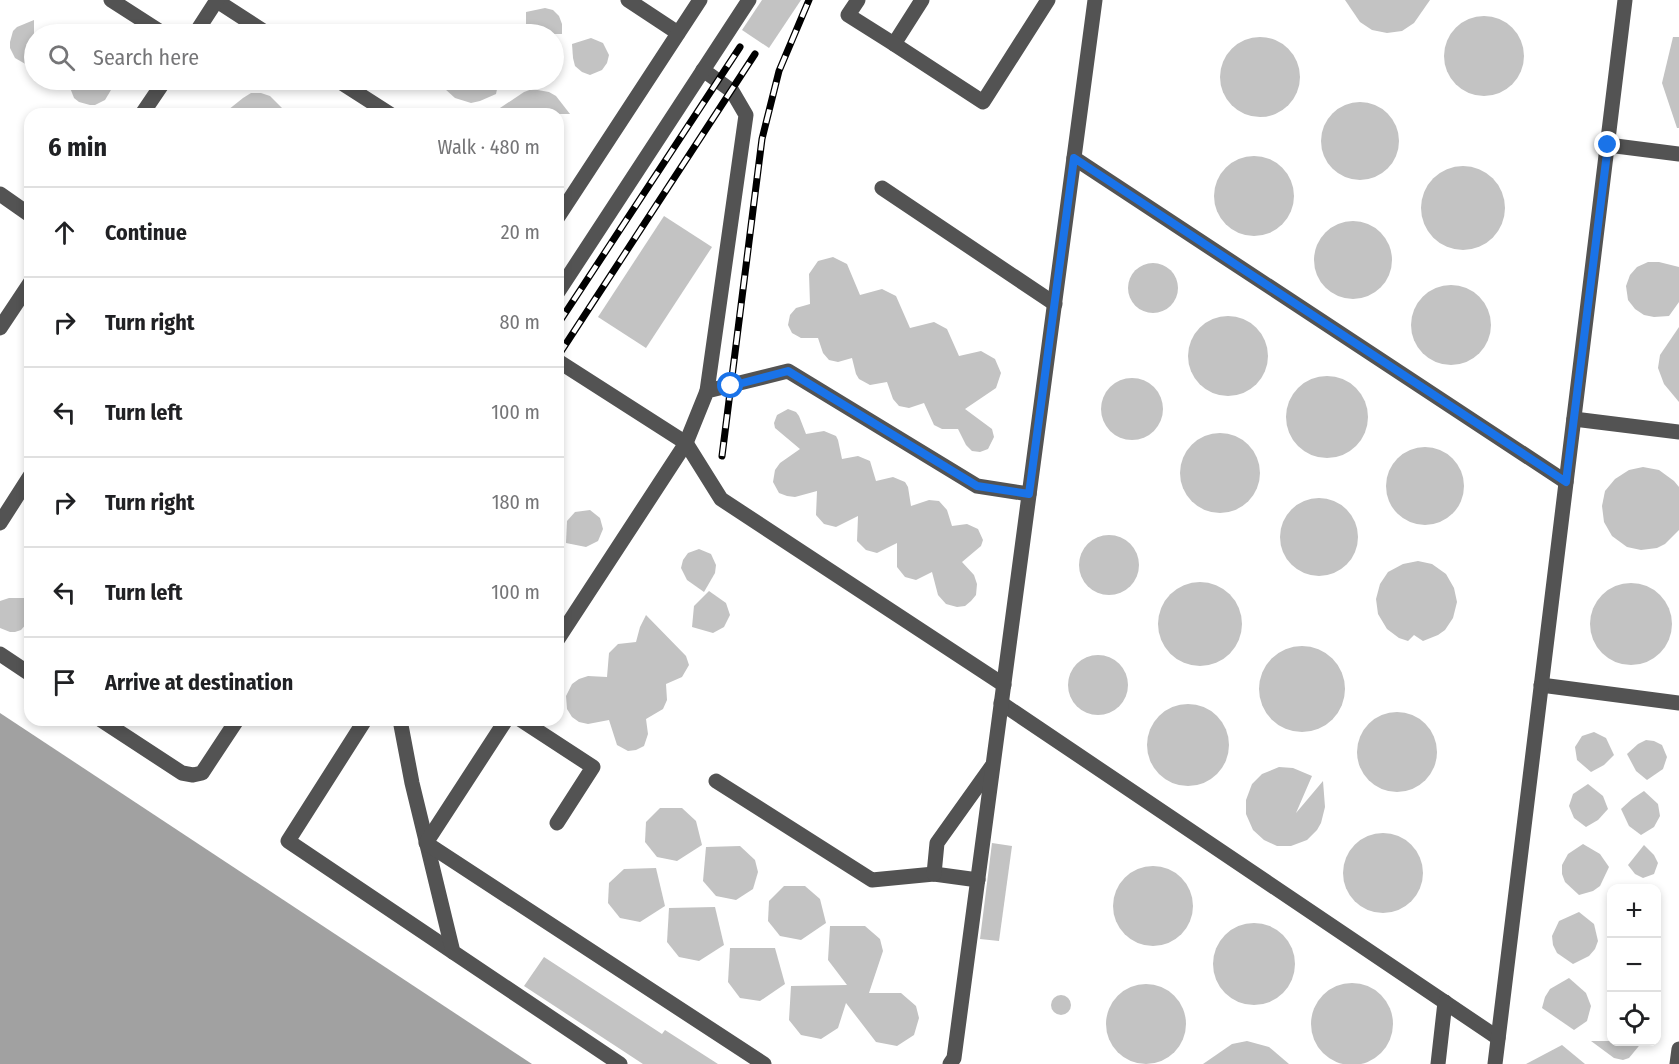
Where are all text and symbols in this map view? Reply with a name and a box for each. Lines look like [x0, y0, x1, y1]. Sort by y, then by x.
search box [24, 24, 564, 90]
icon: search [45, 41, 78, 74]
text: Search here [93, 44, 199, 71]
route end [1594, 131, 1620, 157]
text: 6 min [48, 132, 107, 163]
text: Walk · 480 m [438, 135, 540, 159]
icon: ahead [48, 216, 81, 249]
text: Continue [105, 219, 187, 246]
text: 20 m [501, 220, 540, 244]
icon: right [48, 306, 81, 339]
text: Turn right [105, 309, 194, 336]
text: 80 m [500, 310, 540, 334]
route start [717, 372, 743, 398]
icon: left [48, 396, 81, 429]
text: Turn left [105, 399, 183, 426]
text: 100 m [491, 400, 540, 424]
icon: right [48, 486, 81, 519]
text: Turn right [105, 489, 194, 516]
text: 180 m [492, 490, 540, 514]
icon: left [48, 576, 81, 609]
text: Turn left [105, 579, 183, 606]
text: 100 m [491, 580, 540, 604]
icon: arrive [48, 666, 81, 699]
text: Arrive at destination [105, 669, 293, 696]
map controls [1607, 884, 1661, 1046]
button: + [1607, 884, 1661, 938]
button: − [1607, 938, 1661, 992]
button: locate [1607, 992, 1661, 1046]

